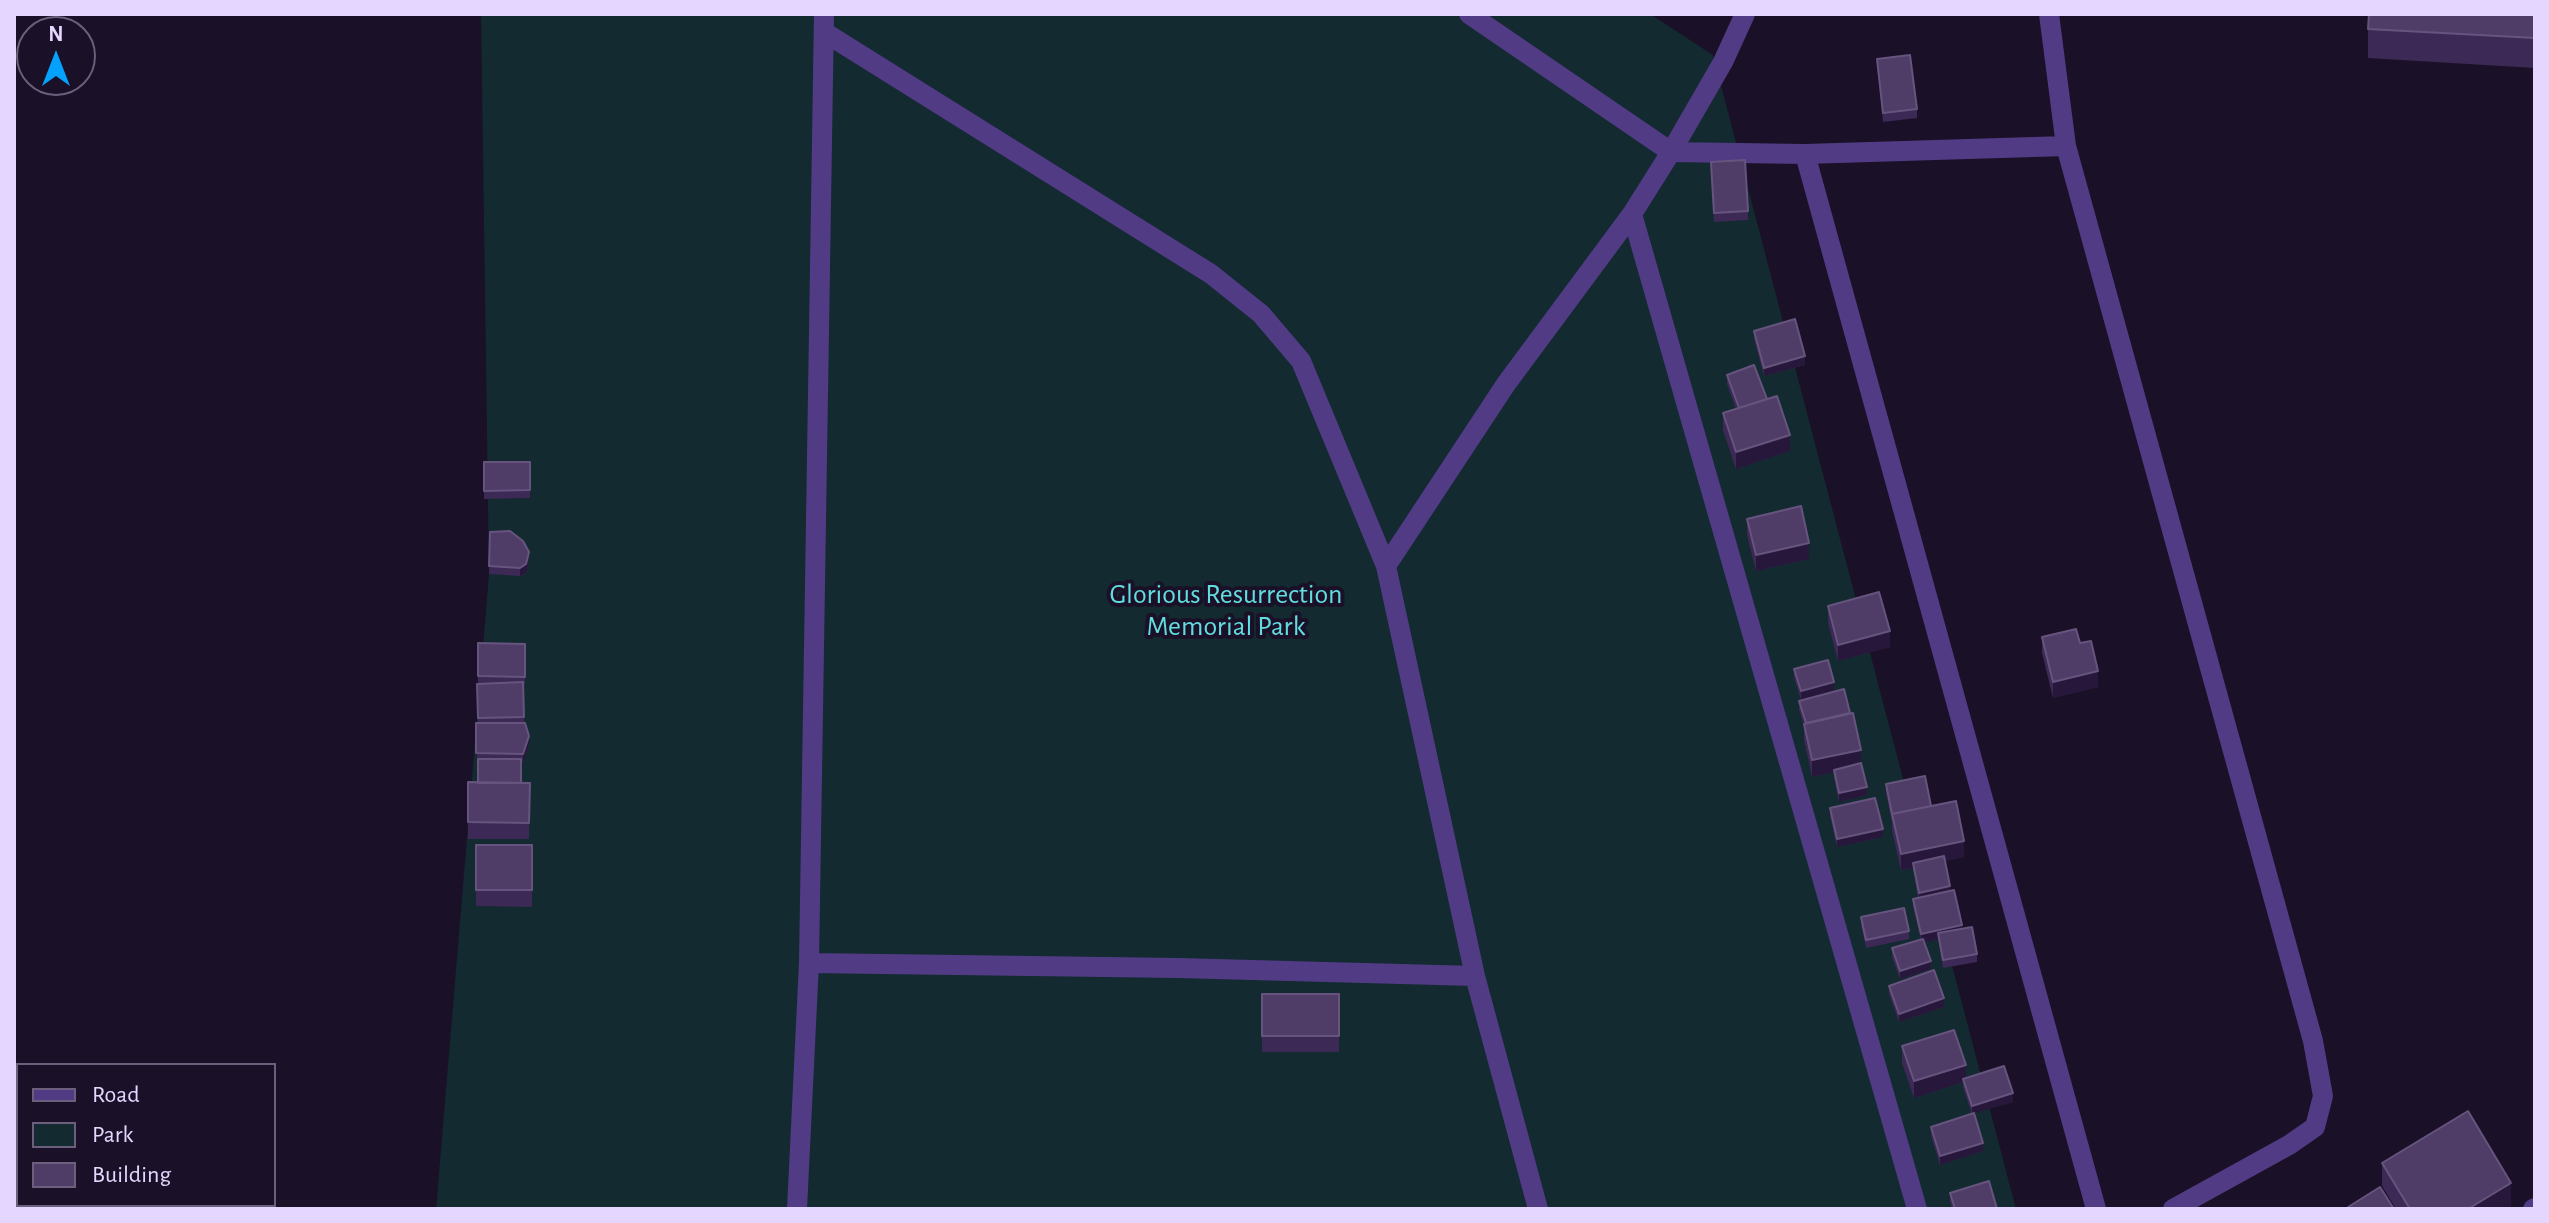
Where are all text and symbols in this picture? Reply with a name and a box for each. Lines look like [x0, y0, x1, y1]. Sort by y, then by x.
north arrow [16, 16, 96, 96]
text: N [48, 23, 64, 45]
park label: Glorious Resurrection Memorial Park [1110, 578, 1342, 644]
legend [16, 1063, 276, 1207]
text: Road [92, 1083, 140, 1107]
text: Park [92, 1123, 133, 1147]
text: Building [92, 1163, 171, 1187]

